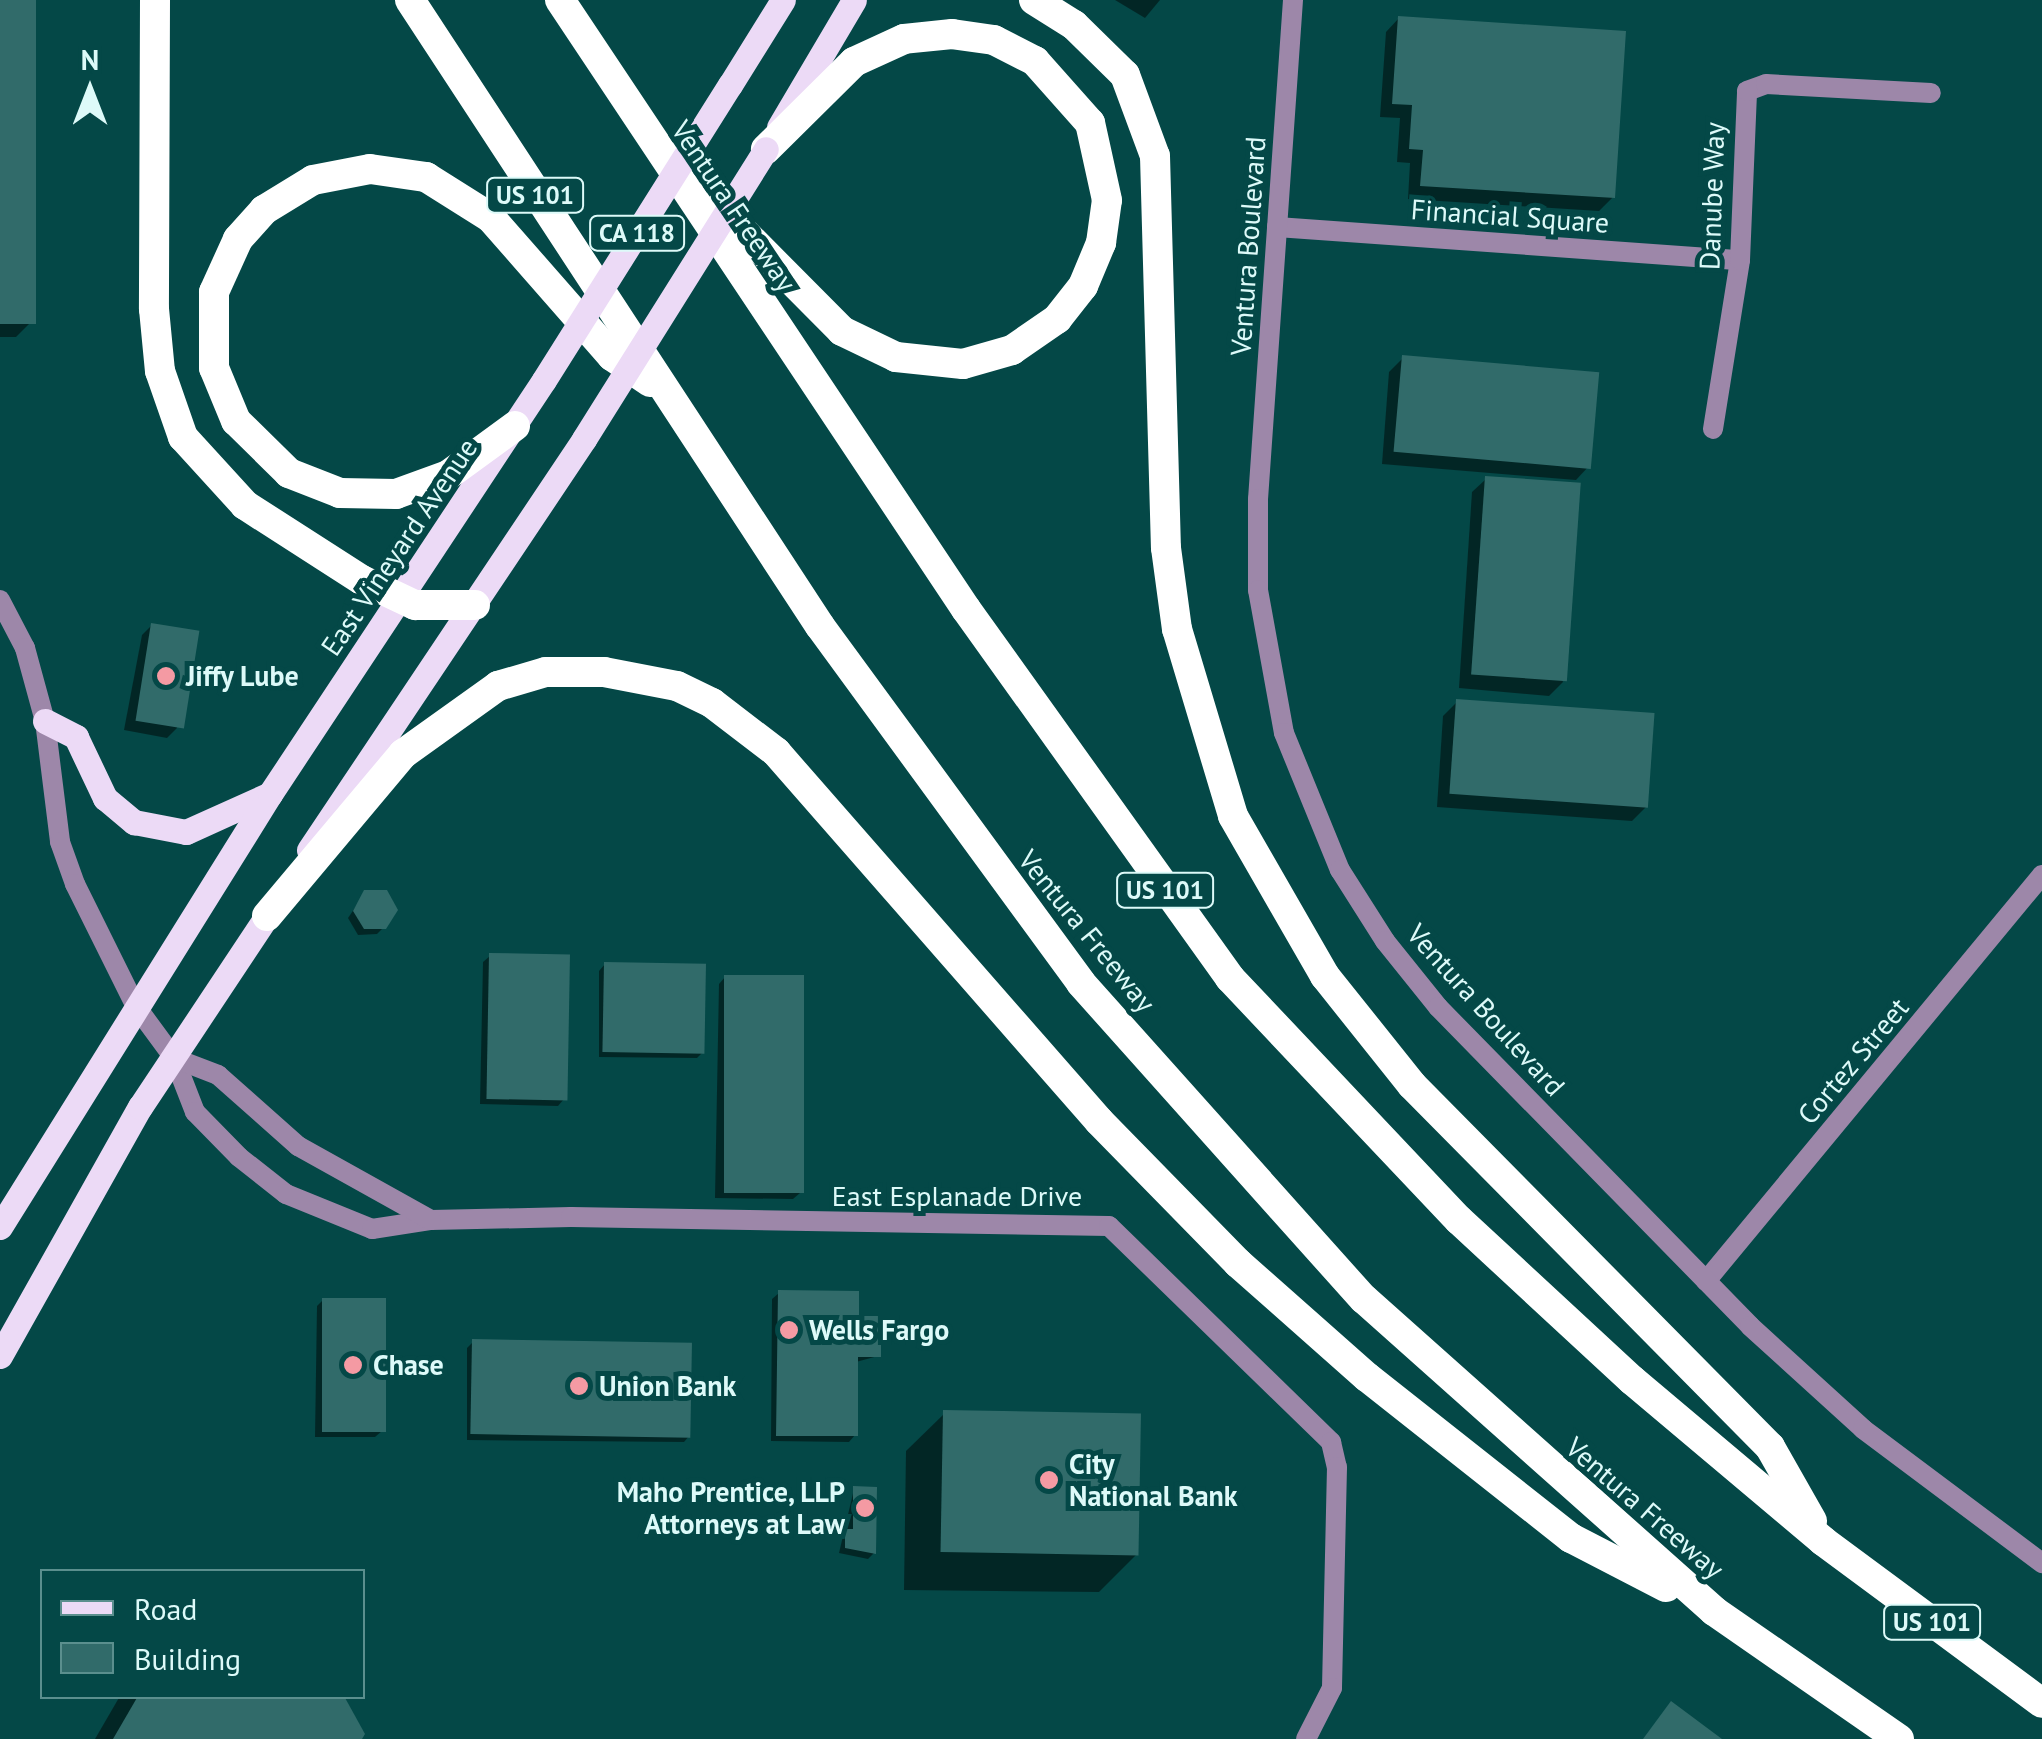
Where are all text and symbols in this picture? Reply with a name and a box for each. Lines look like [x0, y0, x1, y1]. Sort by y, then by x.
north arrow [40, 40, 140, 140]
text: N [81, 41, 99, 78]
street label: Ventura Freeway [665, 114, 803, 298]
street label: Danube Way [1693, 121, 1731, 271]
street label: Ventura Boulevard [1224, 135, 1272, 357]
road number: US 101 [485, 175, 585, 215]
street label: Financial Square [1410, 192, 1610, 240]
road number: CA 118 [587, 213, 687, 253]
street label: East Vineyard Avenue [313, 431, 485, 663]
place label: Jiffy Lube [186, 659, 300, 693]
marker: Jiffy Lube [155, 665, 177, 687]
street label: Ventura Freeway [1011, 843, 1163, 1019]
road number: US 101 [1115, 870, 1215, 910]
street label: Ventura Boulevard [1400, 917, 1572, 1103]
street label: Cortez Street [1790, 991, 1916, 1131]
street label: East Esplanade Drive [832, 1179, 1082, 1213]
place label: Wells Fargo [809, 1313, 949, 1347]
marker: Wells Fargo [778, 1319, 800, 1341]
place label: Chase [373, 1348, 444, 1382]
marker: Chase [342, 1354, 364, 1376]
place label: Union Bank [599, 1369, 736, 1403]
marker: Union Bank [568, 1375, 590, 1397]
street label: Ventura Freeway [1559, 1430, 1731, 1586]
place label: City National Bank [1069, 1447, 1238, 1513]
marker: City National Bank [1038, 1469, 1060, 1491]
place label: Maho Prentice, LLP Attorneys at Law [615, 1475, 845, 1541]
marker: Maho Prentice, LLP Attorneys at Law [854, 1497, 876, 1519]
legend [40, 1569, 365, 1699]
text: Road [134, 1589, 198, 1628]
road number: US 101 [1882, 1602, 1982, 1642]
text: Building [134, 1639, 241, 1678]

